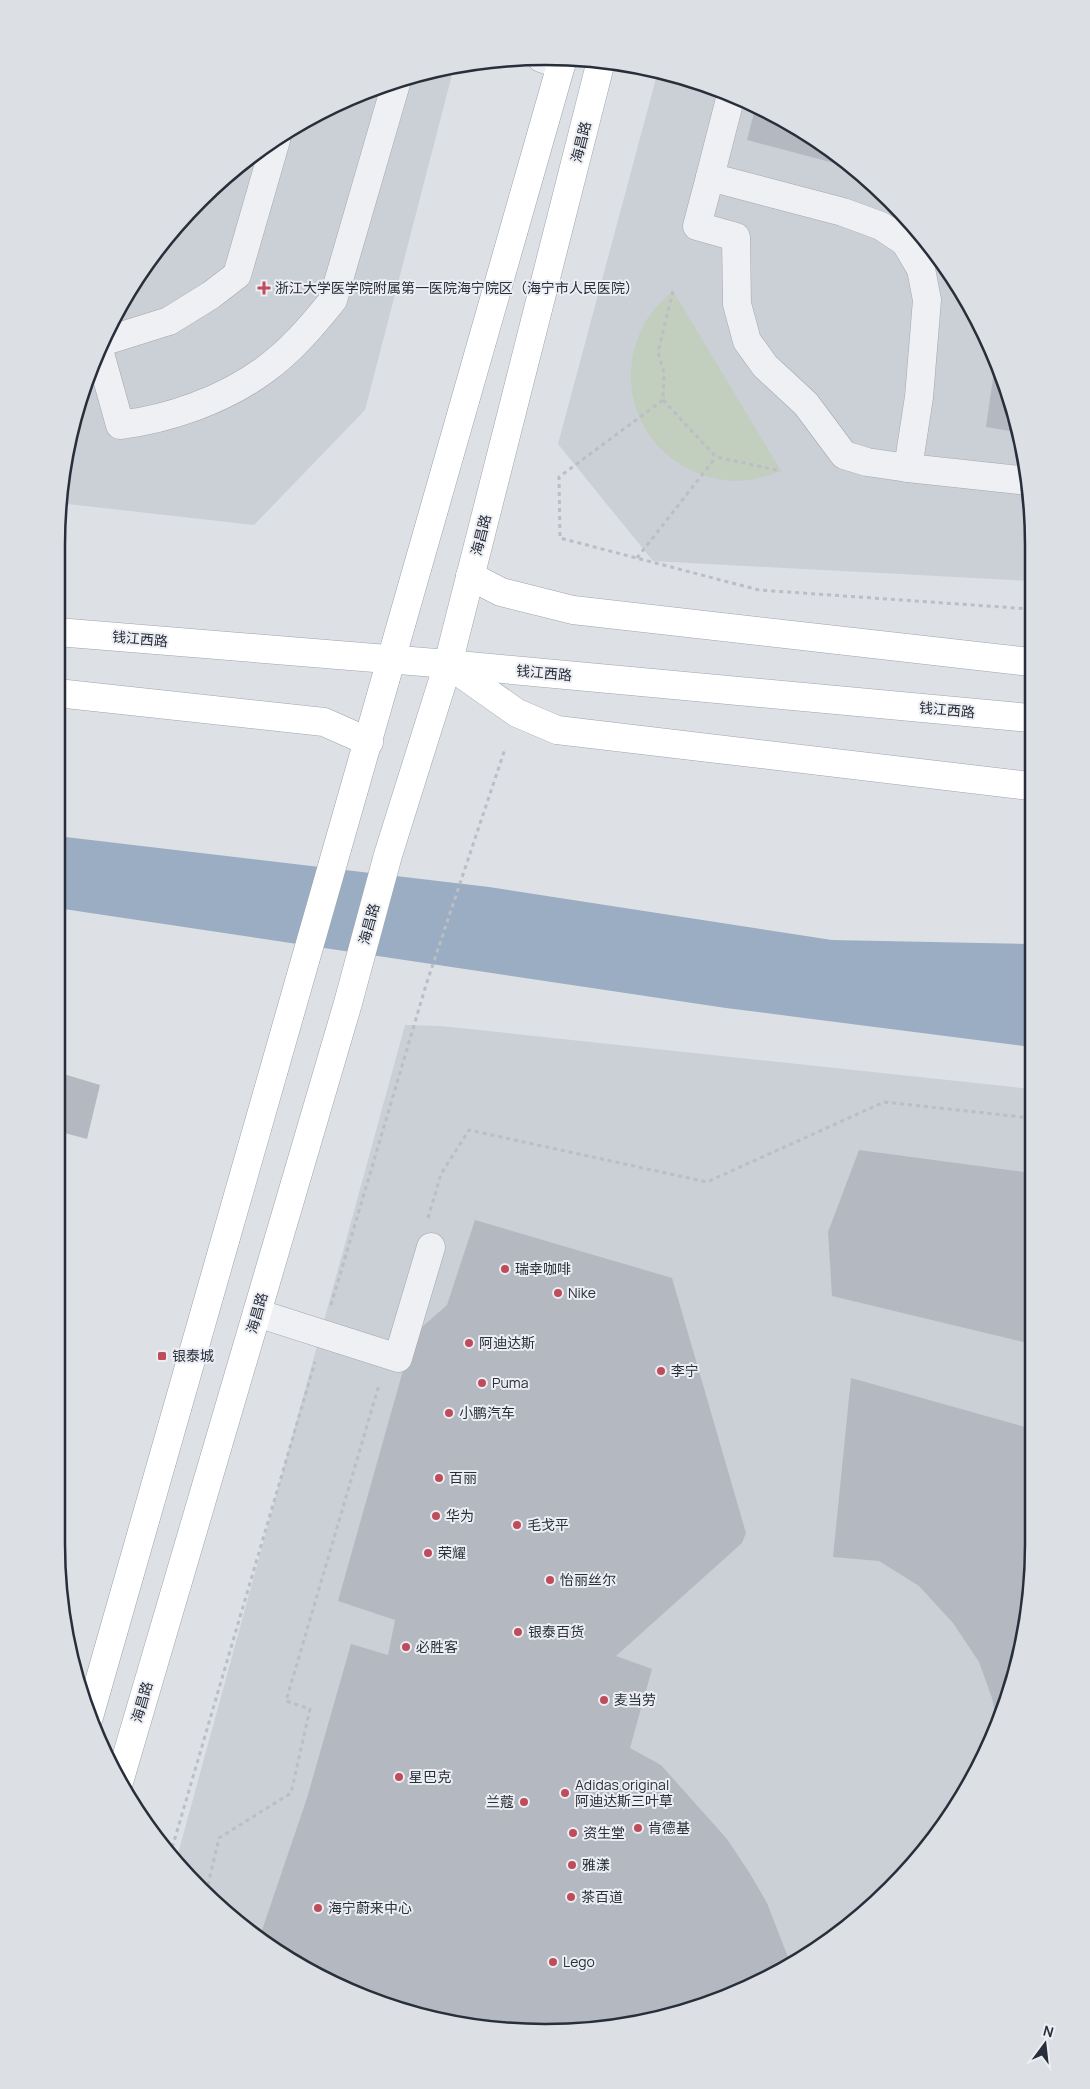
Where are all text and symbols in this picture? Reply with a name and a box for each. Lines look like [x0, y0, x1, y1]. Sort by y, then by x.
street label: 海昌路 [566, 119, 595, 165]
place label: 浙江大学医学院附属第一医院海宁院区（海宁市人民医院） [275, 278, 639, 297]
marker: 浙江大学医学院附属第一医院海宁院区（海宁市人民医院） [257, 281, 271, 295]
street label: 海昌路 [466, 512, 495, 558]
street label: 钱江西路 [111, 627, 169, 650]
street label: 钱江西路 [515, 661, 573, 684]
street label: 钱江西路 [918, 698, 976, 721]
street label: 海昌路 [354, 901, 383, 947]
place label: 瑞幸咖啡 [515, 1259, 571, 1278]
marker: 瑞幸咖啡 [499, 1263, 511, 1275]
place label: Nike [568, 1283, 596, 1302]
marker: Nike [552, 1287, 564, 1299]
street label: 海昌路 [242, 1290, 271, 1336]
place label: 阿迪达斯 [479, 1333, 535, 1352]
marker: 阿迪达斯 [463, 1337, 475, 1349]
place label: 银泰城 [172, 1346, 214, 1365]
marker: 银泰城 [156, 1350, 168, 1362]
place label: 李宁 [671, 1361, 699, 1380]
marker: 李宁 [655, 1365, 667, 1377]
place label: Puma [492, 1373, 528, 1392]
marker: Puma [476, 1377, 488, 1389]
place label: 小鹏汽车 [459, 1403, 515, 1422]
marker: 小鹏汽车 [443, 1407, 455, 1419]
place label: 百丽 [449, 1468, 477, 1487]
marker: 百丽 [433, 1472, 445, 1484]
place label: 华为 [446, 1506, 474, 1525]
marker: 华为 [430, 1510, 442, 1522]
place label: 毛戈平 [527, 1515, 569, 1534]
marker: 毛戈平 [511, 1519, 523, 1531]
place label: 荣耀 [438, 1543, 466, 1562]
marker: 荣耀 [422, 1547, 434, 1559]
place label: 怡丽丝尔 [560, 1570, 616, 1589]
marker: 怡丽丝尔 [544, 1574, 556, 1586]
place label: 银泰百货 [528, 1622, 584, 1641]
marker: 银泰百货 [512, 1626, 524, 1638]
place label: 必胜客 [416, 1637, 458, 1656]
marker: 必胜客 [400, 1641, 412, 1653]
street label: 海昌路 [127, 1679, 156, 1725]
place label: 麦当劳 [614, 1690, 656, 1709]
marker: 麦当劳 [598, 1694, 610, 1706]
place label: 星巴克 [409, 1767, 451, 1786]
marker: 星巴克 [393, 1771, 405, 1783]
place label: Adidas original 阿迪达斯三叶草 [575, 1775, 673, 1810]
marker: Adidas original 阿迪达斯三叶草 [559, 1787, 571, 1799]
place label: 兰蔻 [486, 1792, 514, 1811]
marker: 兰蔻 [518, 1796, 530, 1808]
place label: 肯德基 [648, 1818, 690, 1837]
marker: 肯德基 [632, 1822, 644, 1834]
place label: 资生堂 [583, 1823, 625, 1842]
marker: 资生堂 [567, 1827, 579, 1839]
place label: 雅漾 [582, 1855, 610, 1874]
marker: 雅漾 [566, 1859, 578, 1871]
place label: 茶百道 [581, 1887, 623, 1906]
marker: 茶百道 [565, 1891, 577, 1903]
place label: 海宁蔚来中心 [328, 1898, 412, 1917]
marker: 海宁蔚来中心 [312, 1902, 324, 1914]
place label: Lego [563, 1952, 595, 1971]
marker: Lego [547, 1956, 559, 1968]
north arrow [1020, 2019, 1070, 2069]
text: N [1041, 2020, 1056, 2041]

